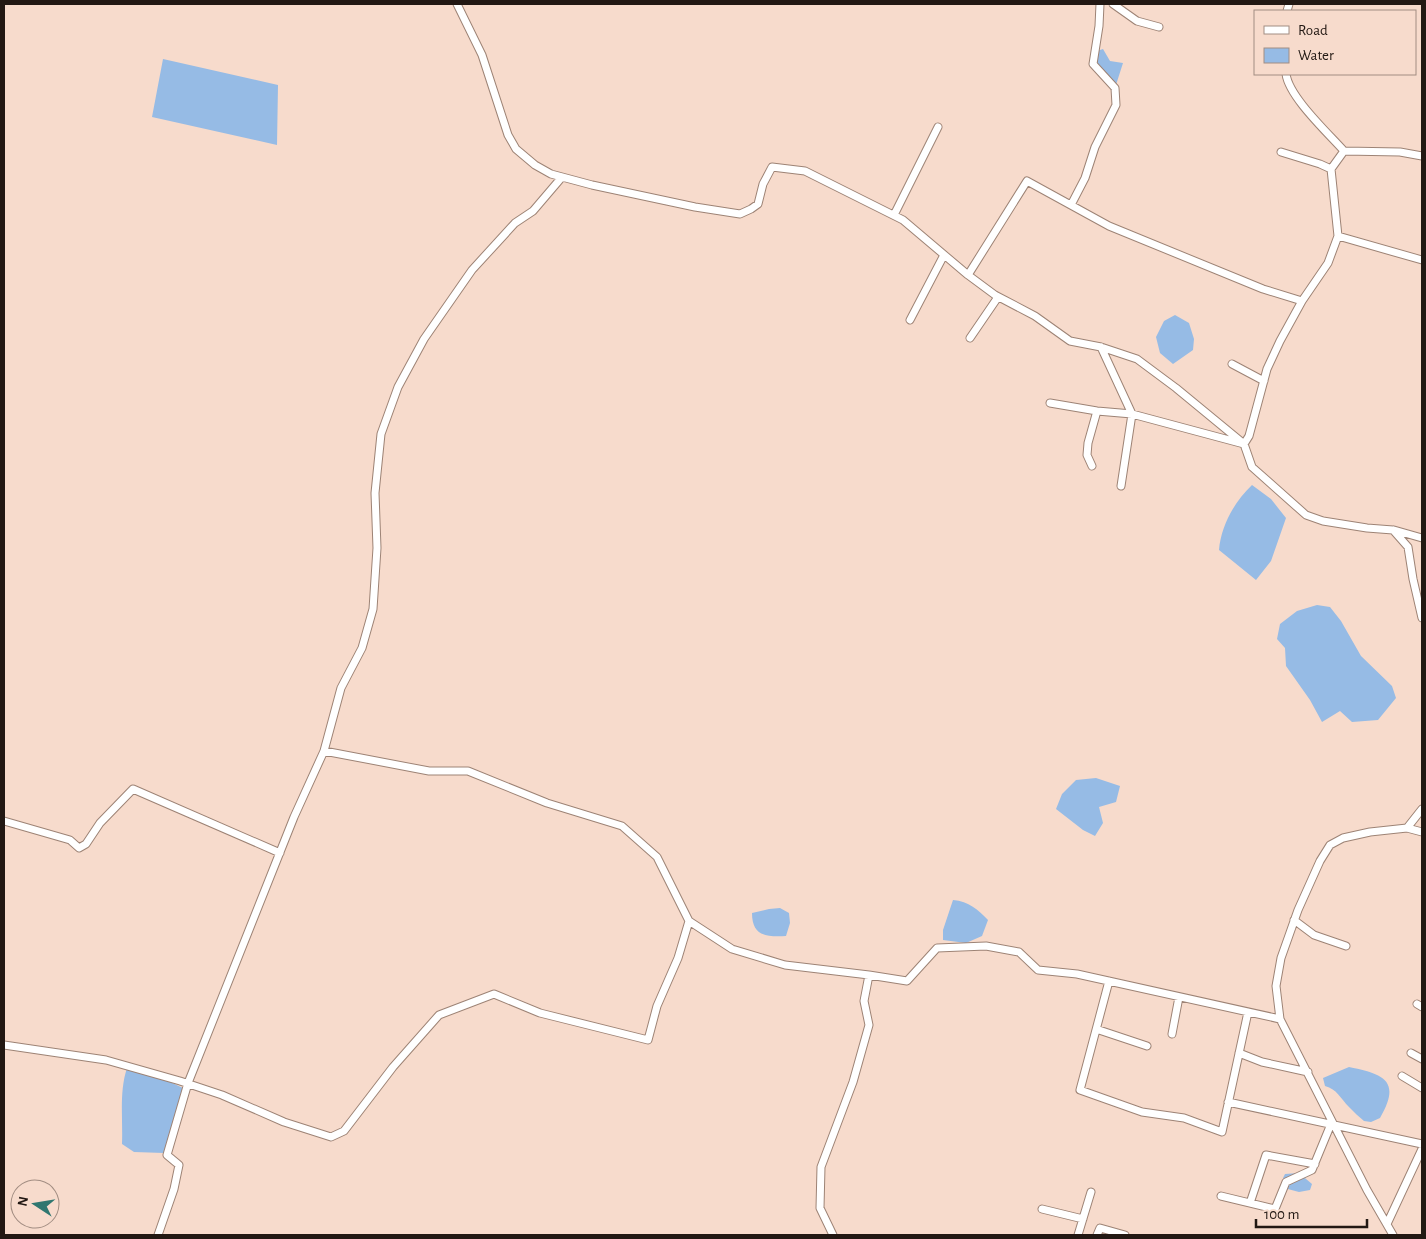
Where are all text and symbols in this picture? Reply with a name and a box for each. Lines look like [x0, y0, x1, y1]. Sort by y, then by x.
legend [1254, 10, 1416, 75]
text: Road [1298, 23, 1328, 38]
text: Water [1298, 48, 1334, 63]
north arrow [10, 1179, 60, 1229]
text: N [15, 1195, 31, 1208]
scale bar [1256, 1196, 1367, 1228]
text: 100 m [1264, 1207, 1299, 1222]

